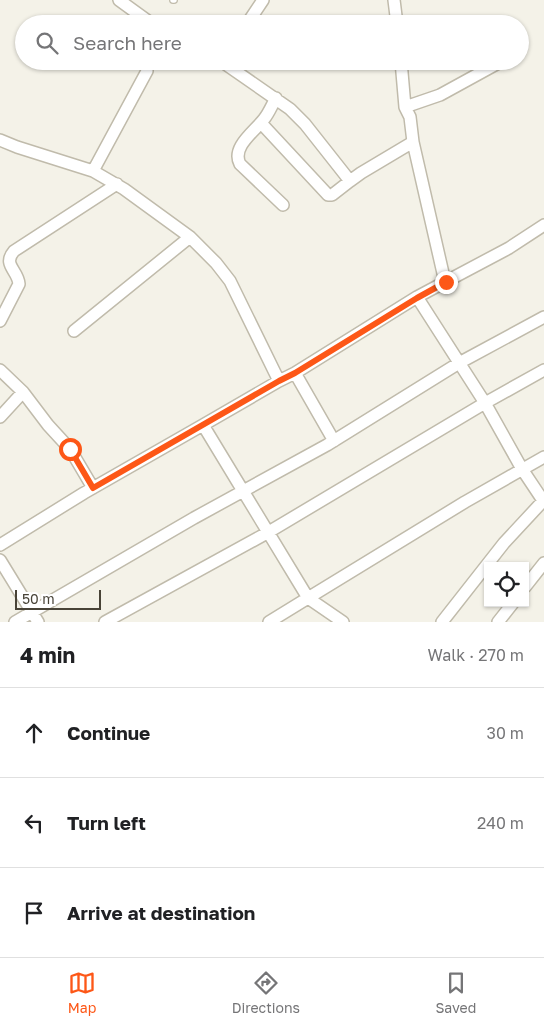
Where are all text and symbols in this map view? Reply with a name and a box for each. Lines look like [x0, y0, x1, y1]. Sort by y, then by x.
search box [15, 15, 529, 70]
icon: search [33, 29, 61, 57]
text: Search here [73, 31, 182, 54]
route end [435, 271, 458, 294]
route start [59, 438, 82, 461]
map controls [484, 562, 529, 607]
button: locate [484, 562, 529, 607]
scale bar [15, 587, 101, 610]
text: 50 m [22, 590, 55, 607]
text: 4 min [20, 642, 75, 668]
text: Walk · 270 m [427, 645, 524, 665]
icon: ahead [20, 719, 48, 747]
text: Continue [67, 721, 150, 744]
text: 30 m [487, 723, 524, 743]
icon: left [20, 809, 48, 837]
text: Turn left [67, 811, 146, 834]
text: 240 m [477, 813, 524, 833]
icon: arrive [20, 899, 48, 927]
text: Arrive at destination [67, 901, 255, 924]
tab: Map [68, 969, 96, 1016]
tab: Directions [232, 969, 300, 1016]
tab: Saved [435, 969, 476, 1016]

